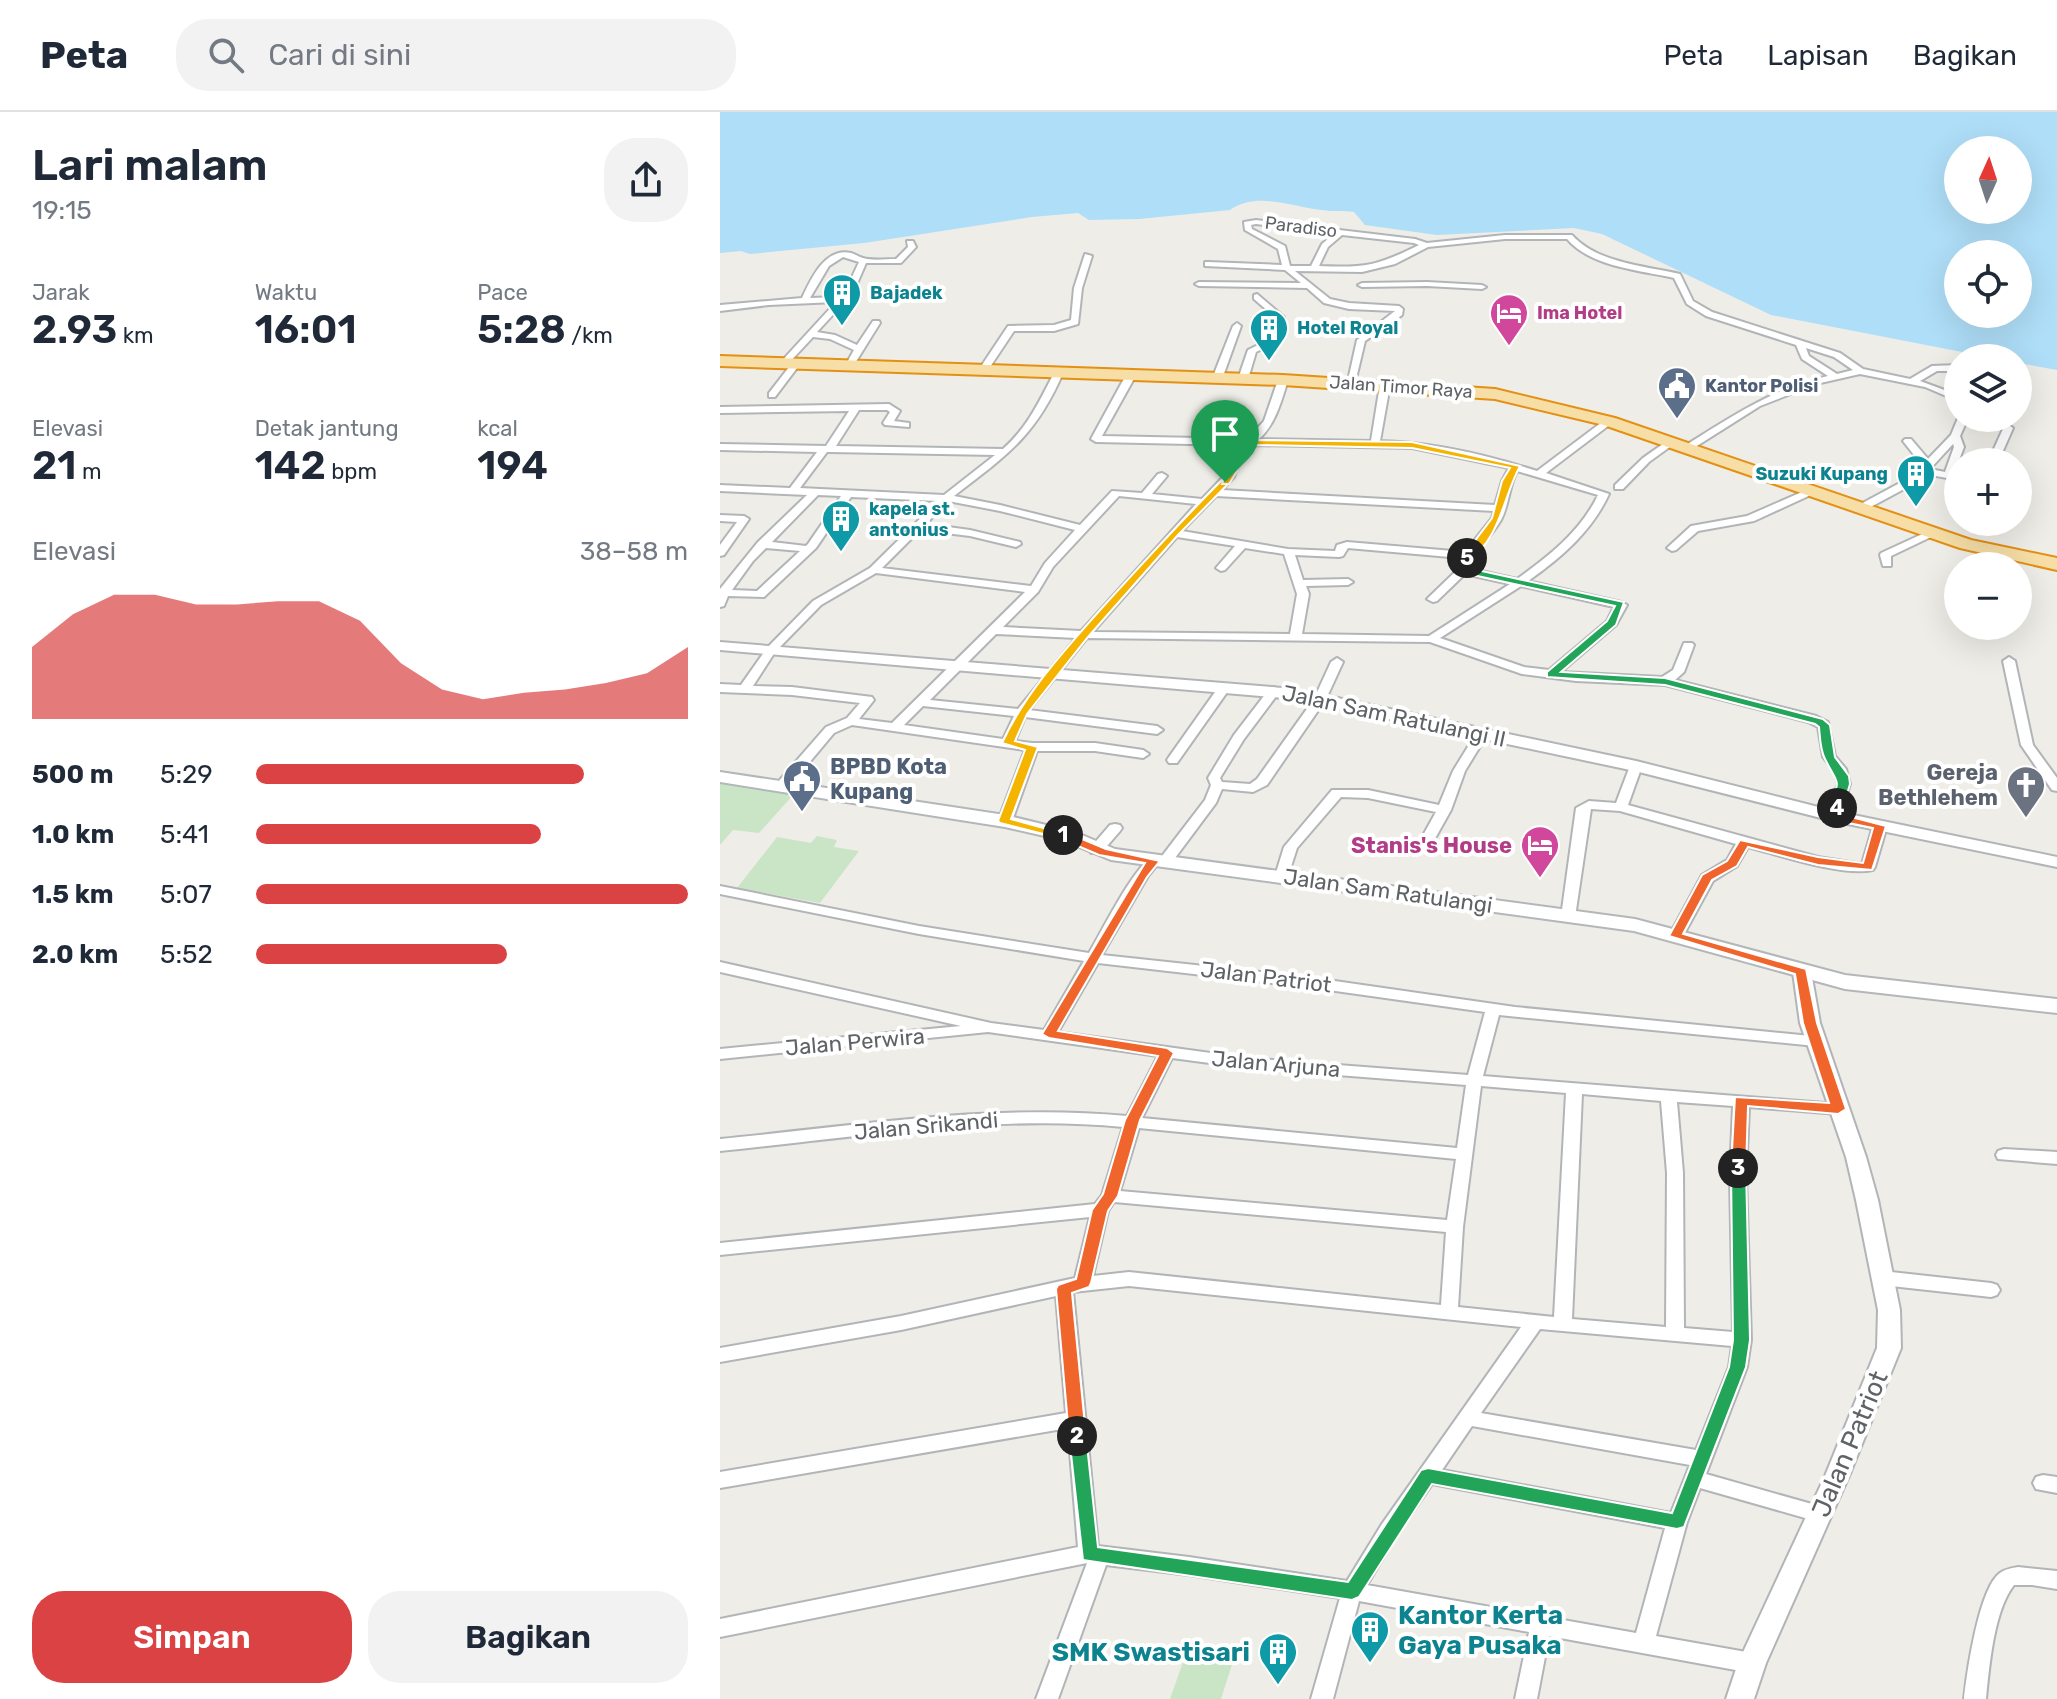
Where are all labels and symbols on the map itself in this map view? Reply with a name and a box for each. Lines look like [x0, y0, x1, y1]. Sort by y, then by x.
north arrow [1944, 136, 2032, 224]
street label: Paradiso [1264, 212, 1338, 242]
building icon: Bajadek [821, 272, 863, 327]
place label: Bajadek [870, 282, 943, 304]
hotel icon: Ima Hotel [1488, 292, 1530, 347]
place label: Ima Hotel [1537, 302, 1622, 324]
building icon: Hotel Royal [1248, 307, 1290, 362]
place label: Hotel Royal [1297, 317, 1398, 339]
public building icon: Kantor Polisi [1656, 365, 1698, 420]
street label: Jalan Timor Raya [1329, 371, 1473, 403]
place label: Kantor Polisi [1705, 375, 1818, 397]
pin [1191, 400, 1259, 482]
building icon: Suzuki Kupang [1895, 453, 1937, 508]
place label: Suzuki Kupang [1755, 463, 1888, 485]
building icon: kapela st. antonius [820, 498, 862, 553]
place label: kapela st. antonius [869, 498, 955, 541]
pin: 5 [1447, 538, 1487, 578]
street label: Jalan Sam Ratulangi II [1280, 679, 1508, 753]
place label: BPBD Kota Kupang [830, 753, 947, 805]
public building icon: BPBD Kota Kupang [781, 758, 823, 813]
place label: Gereja Bethlehem [1878, 759, 1998, 811]
church icon: Gereja Bethlehem [2005, 764, 2047, 819]
pin: 4 [1817, 788, 1857, 828]
pin: 1 [1043, 815, 1083, 855]
hotel icon: Stanis's House [1519, 824, 1561, 879]
place label: Stanis's House [1351, 832, 1512, 859]
street label: Jalan Sam Ratulangi [1282, 863, 1494, 919]
street label: Jalan Patriot [1199, 956, 1333, 998]
street label: Jalan Perwira [784, 1022, 926, 1062]
street label: Jalan Arjuna [1211, 1045, 1341, 1083]
street label: Jalan Srikandi [853, 1106, 999, 1146]
pin: 3 [1718, 1148, 1758, 1188]
street label: Jalan Patriot [1805, 1366, 1895, 1522]
pin: 2 [1057, 1416, 1097, 1456]
place label: Kantor Kerta Gaya Pusaka [1398, 1600, 1563, 1661]
building icon: Kantor Kerta Gaya Pusaka [1349, 1609, 1391, 1664]
building icon: SMK Swastisari [1257, 1631, 1299, 1686]
place label: SMK Swastisari [1052, 1637, 1250, 1668]

